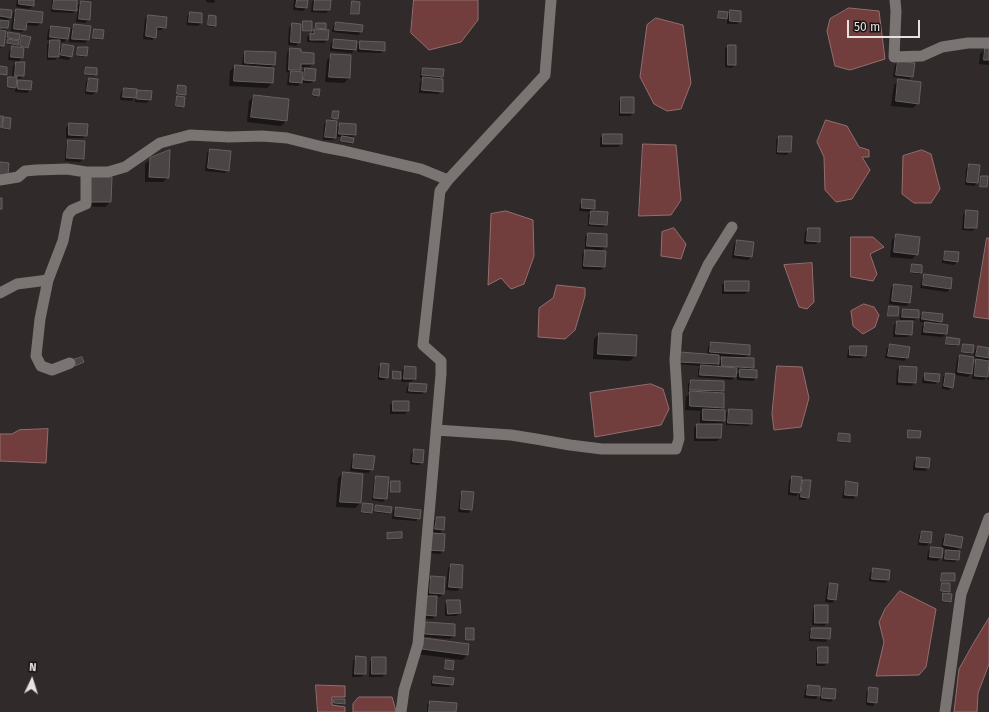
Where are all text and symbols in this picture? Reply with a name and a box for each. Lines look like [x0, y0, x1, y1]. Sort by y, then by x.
scale bar [849, 12, 922, 38]
text: 50 m [854, 20, 880, 34]
north arrow [12, 660, 52, 700]
text: N [29, 661, 37, 674]

